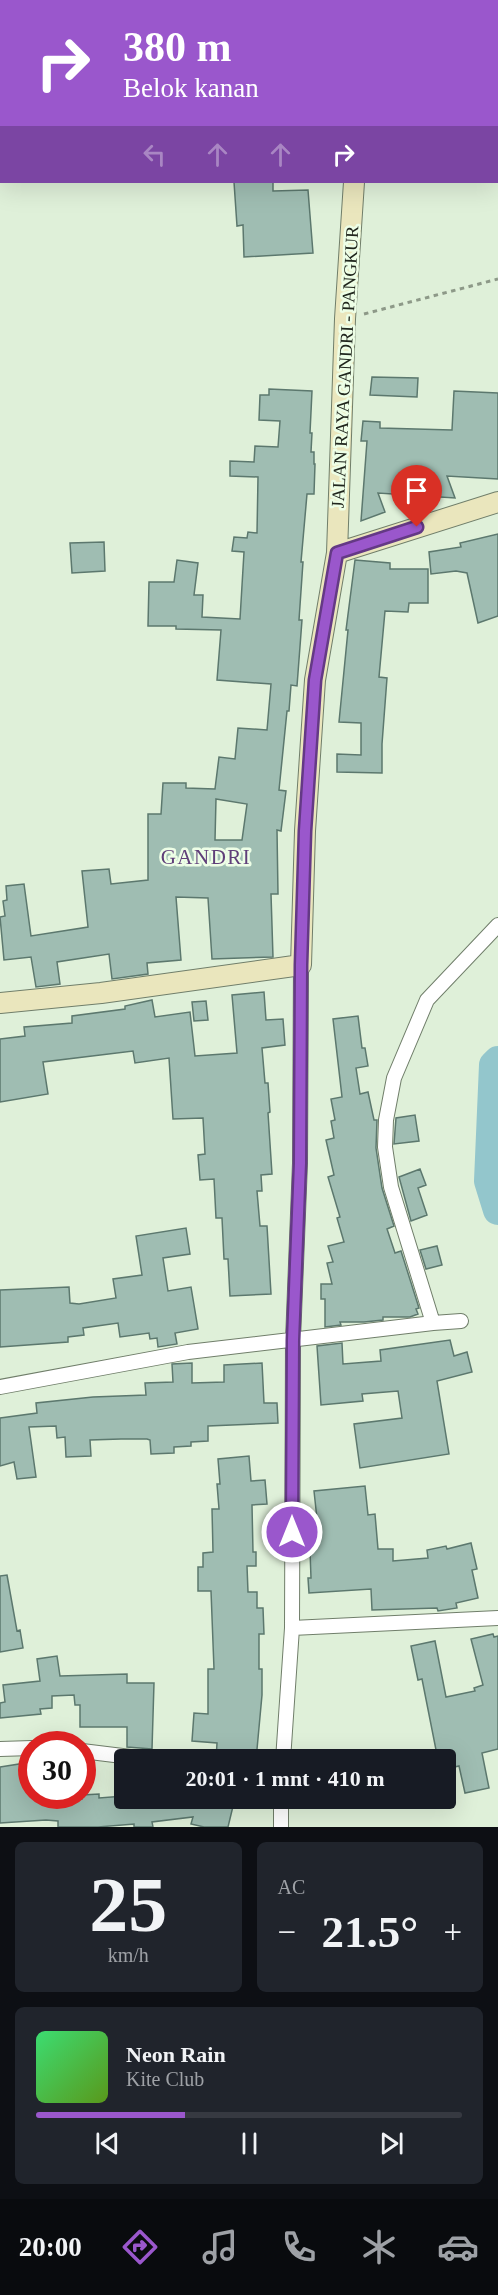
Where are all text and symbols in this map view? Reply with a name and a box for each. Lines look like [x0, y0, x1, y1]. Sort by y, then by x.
icon: right [24, 24, 102, 102]
text: 380 m [123, 24, 232, 70]
text: Belok kanan [123, 73, 259, 103]
icon: left [138, 138, 171, 171]
icon: ahead [201, 138, 234, 171]
icon: ahead [264, 138, 297, 171]
icon: right [327, 138, 360, 171]
street label: JALAN RAYA GANDRI - PANGKUR [328, 225, 362, 509]
pin [391, 465, 442, 527]
icon: arrive [400, 474, 433, 507]
district label: GANDRI [161, 845, 251, 869]
position arrow [260, 1500, 324, 1564]
speed limit sign: 30 [18, 1731, 96, 1809]
text: 20:01 · 1 mnt · 410 m [185, 1766, 385, 1791]
text: 25 [89, 1861, 167, 1948]
text: AC [278, 1876, 305, 1898]
text: 21.5° [321, 1907, 418, 1957]
text: − [278, 1914, 296, 1950]
text: + [443, 1914, 462, 1950]
text: km/h [108, 1944, 149, 1966]
text: Neon Rain [126, 2042, 226, 2067]
text: Kite Club [126, 2068, 204, 2090]
icon: previous [91, 2127, 124, 2160]
icon: pause [233, 2127, 266, 2160]
icon: next [375, 2127, 408, 2160]
icon: directions [119, 2226, 161, 2268]
icon: music [199, 2226, 241, 2268]
icon: phone [278, 2226, 320, 2268]
icon: climate [358, 2226, 400, 2268]
icon: car [437, 2226, 479, 2268]
text: 20:00 [19, 2232, 82, 2262]

